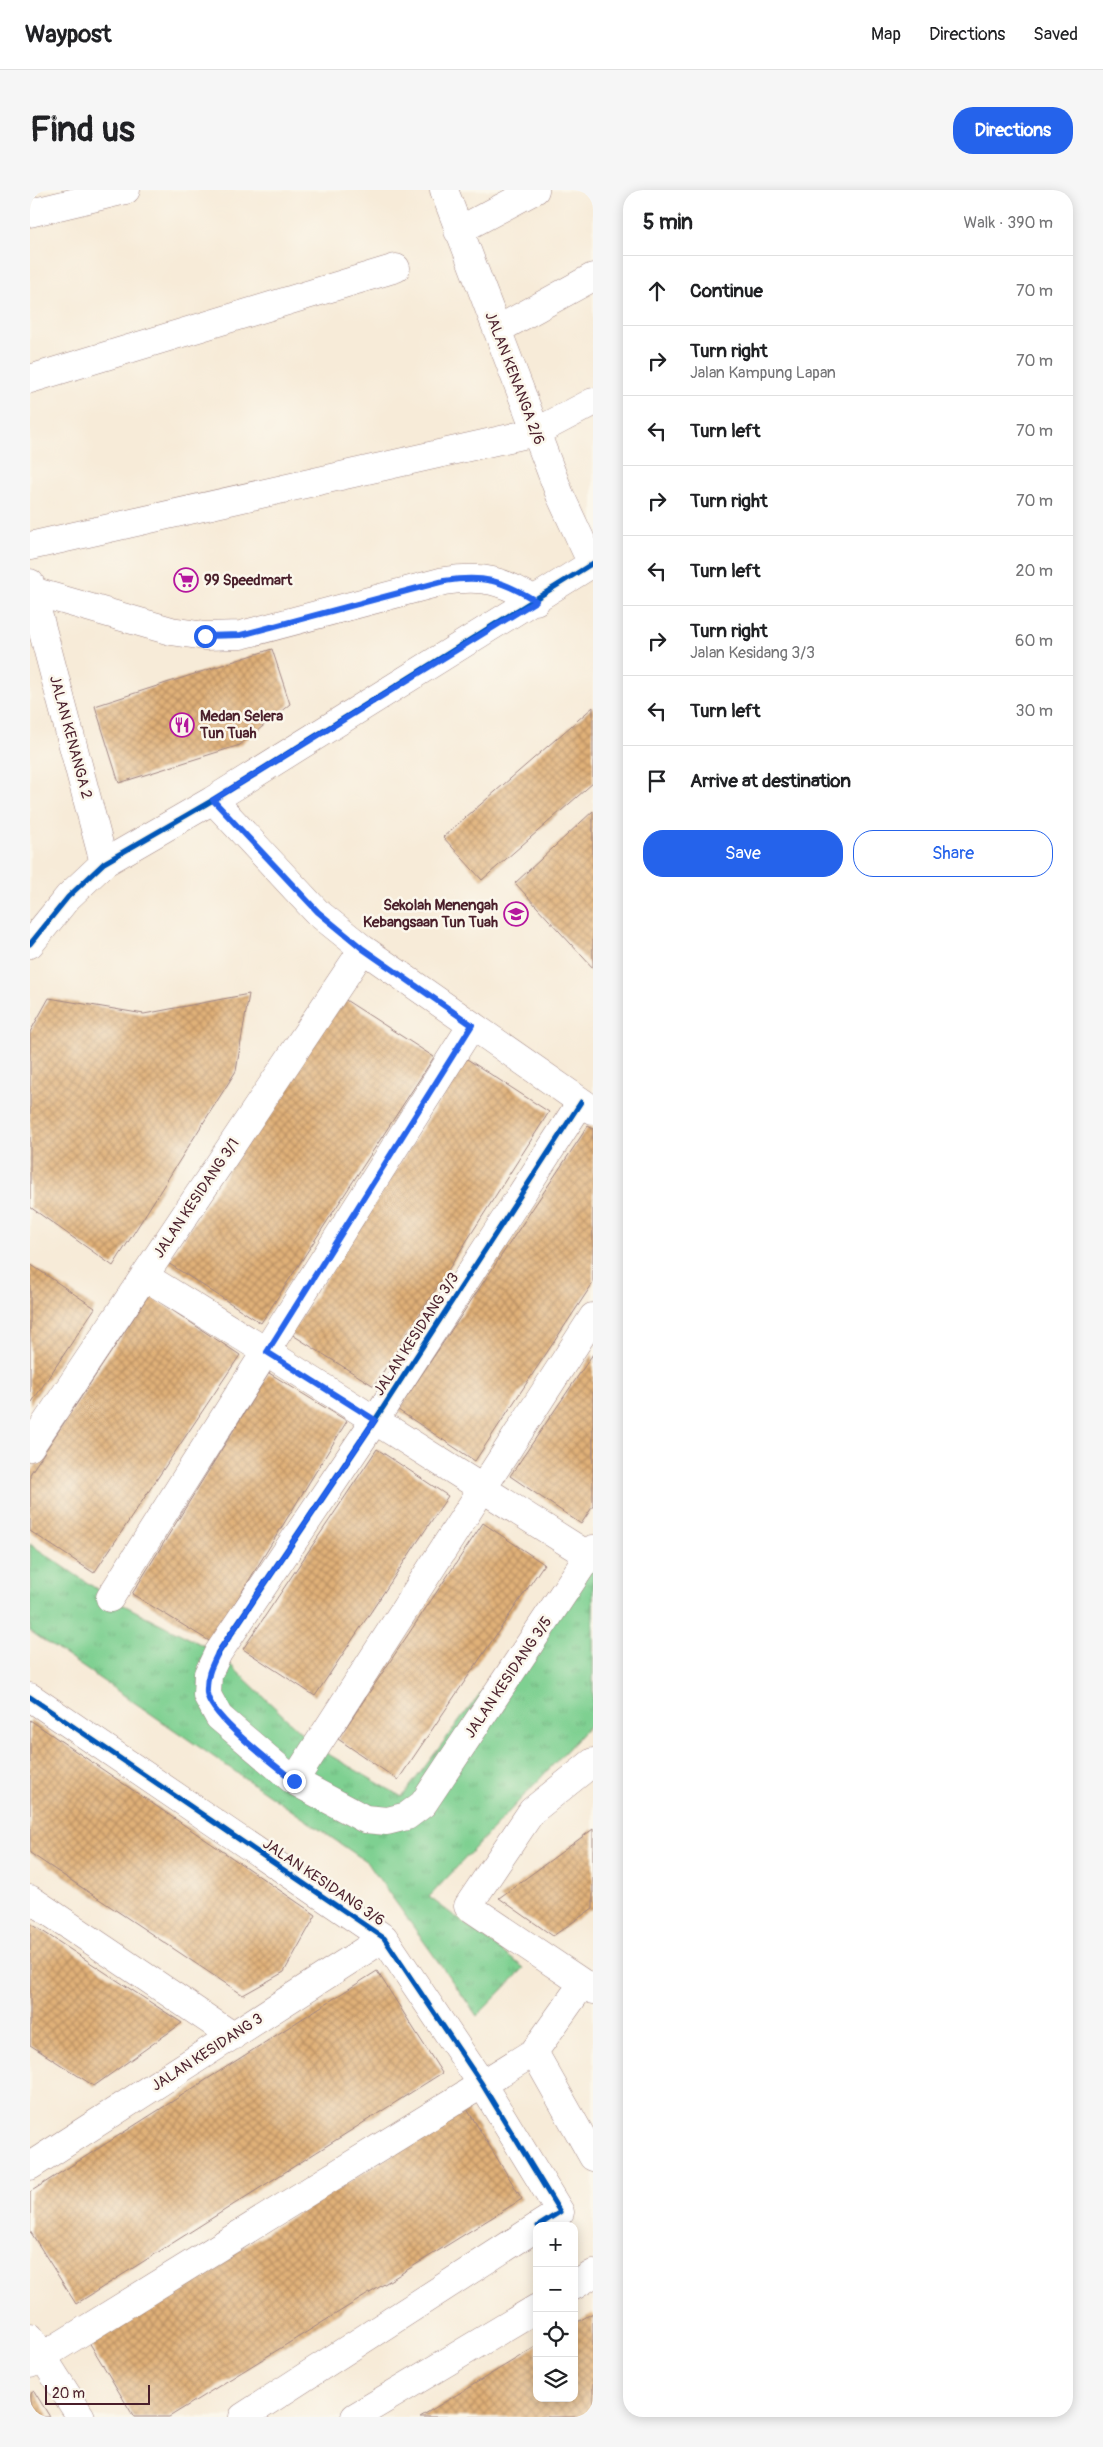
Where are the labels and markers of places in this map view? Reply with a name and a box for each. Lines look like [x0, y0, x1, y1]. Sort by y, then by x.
supermarket icon: 99 Speedmart [173, 567, 199, 593]
place label: 99 Speedmart [204, 571, 293, 590]
place label: Medan Selera Tun Tuah [199, 707, 283, 743]
restaurant icon: Medan Selera Tun Tuah [169, 712, 195, 738]
place label: Sekolah Menengah Kebangsaan Tun Tuah [363, 896, 498, 932]
school or university icon: Sekolah Menengah Kebangsaan Tun Tuah [503, 901, 529, 927]

